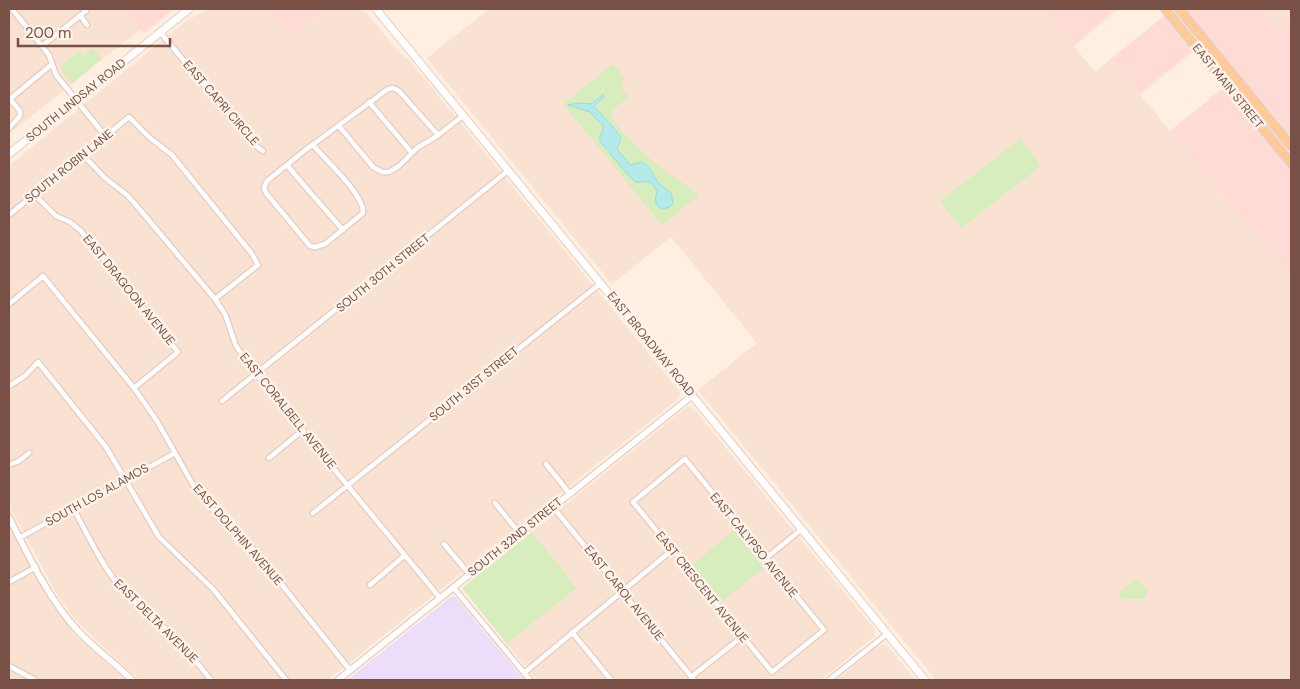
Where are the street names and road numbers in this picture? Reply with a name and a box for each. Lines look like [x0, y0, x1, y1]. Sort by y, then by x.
street label: EAST MAIN STREET [1189, 40, 1267, 132]
street label: SOUTH LINDSAY ROAD [23, 55, 129, 145]
street label: EAST CAPRI CIRCLE [179, 57, 263, 149]
street label: SOUTH ROBIN LANE [21, 125, 117, 207]
street label: SOUTH 30TH STREET [333, 230, 433, 316]
street label: EAST DRAGOON AVENUE [79, 231, 179, 349]
street label: EAST BROADWAY ROAD [604, 288, 698, 400]
street label: SOUTH 31ST STREET [426, 343, 522, 425]
street label: EAST CORALBELL AVENUE [236, 350, 340, 473]
street label: SOUTH LOS ALAMOS [42, 460, 152, 530]
street label: EAST DOLPHIN AVENUE [190, 481, 287, 589]
street label: EAST CALYPSO AVENUE [707, 489, 802, 601]
street label: SOUTH 32ND STREET [465, 494, 566, 580]
street label: EAST CRESCENT AVENUE [652, 528, 752, 646]
street label: EAST CAROL AVENUE [581, 542, 668, 644]
street label: EAST DELTA AVENUE [110, 575, 202, 667]

